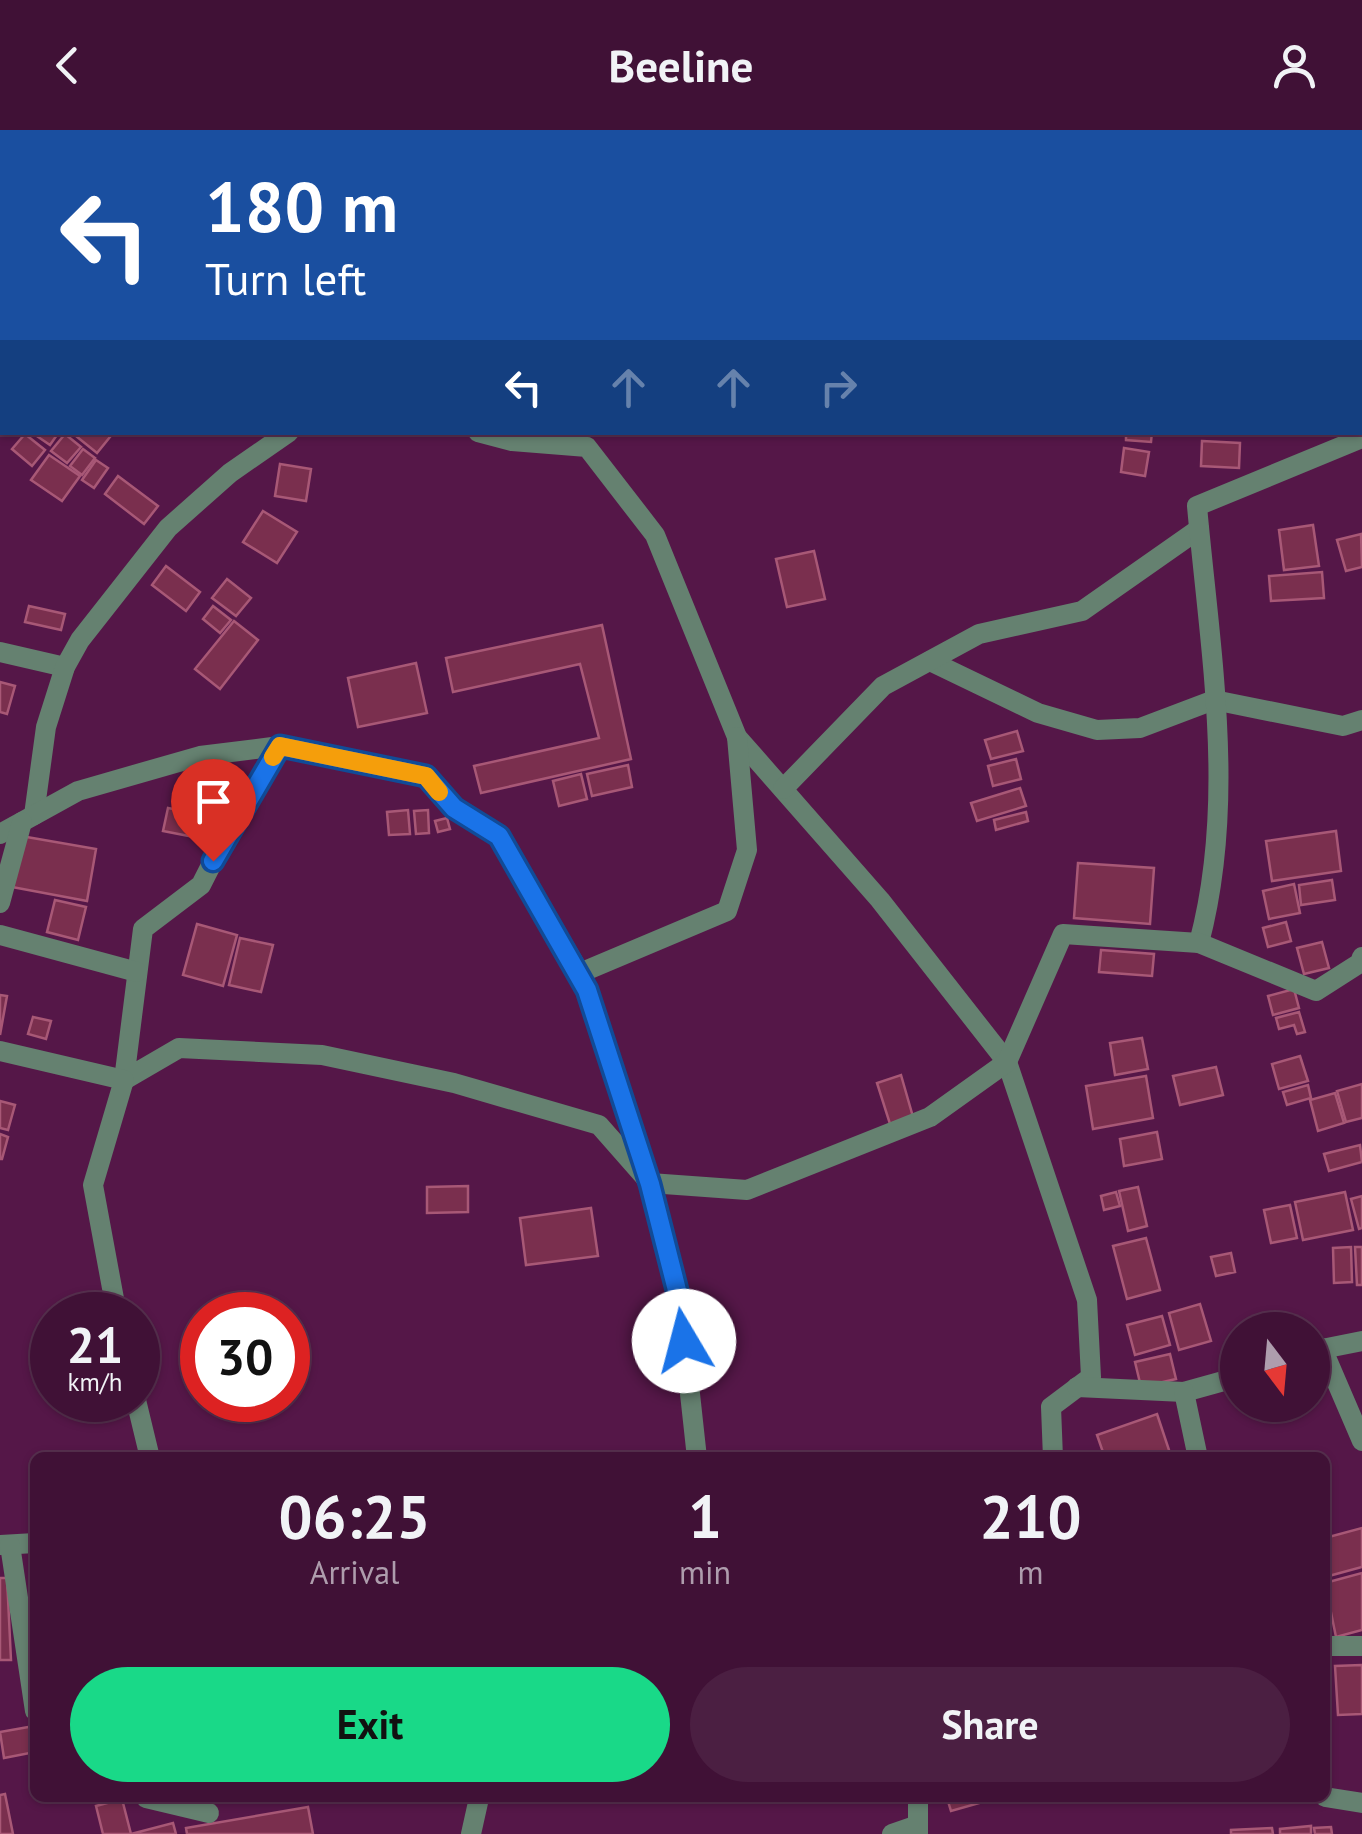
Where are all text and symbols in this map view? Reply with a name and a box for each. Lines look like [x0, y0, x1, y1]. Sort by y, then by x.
text: Beeline [609, 36, 753, 94]
icon: back [40, 38, 95, 93]
icon: person [1267, 38, 1322, 93]
text: 180 m [205, 161, 398, 251]
icon: left [40, 170, 170, 300]
text: Turn left [205, 249, 366, 307]
icon: left [496, 360, 551, 415]
icon: ahead [601, 360, 656, 415]
icon: ahead [706, 360, 761, 415]
icon: right [811, 360, 866, 415]
pin [171, 759, 256, 862]
icon: arrive [186, 774, 241, 829]
position arrow [632, 1289, 736, 1393]
speed limit sign: 30 [180, 1292, 310, 1422]
text: 21 [67, 1312, 123, 1377]
north arrow [1220, 1312, 1330, 1422]
map controls [1220, 1312, 1330, 1422]
text: km/h [68, 1366, 122, 1398]
text: 06:25 [278, 1477, 431, 1555]
text: 1 [688, 1477, 722, 1555]
text: 210 [980, 1477, 1082, 1555]
text: Arrival [310, 1551, 399, 1593]
text: min [679, 1551, 731, 1593]
text: m [1018, 1551, 1044, 1593]
button: Exit [70, 1667, 670, 1782]
button: Share [690, 1667, 1290, 1782]

